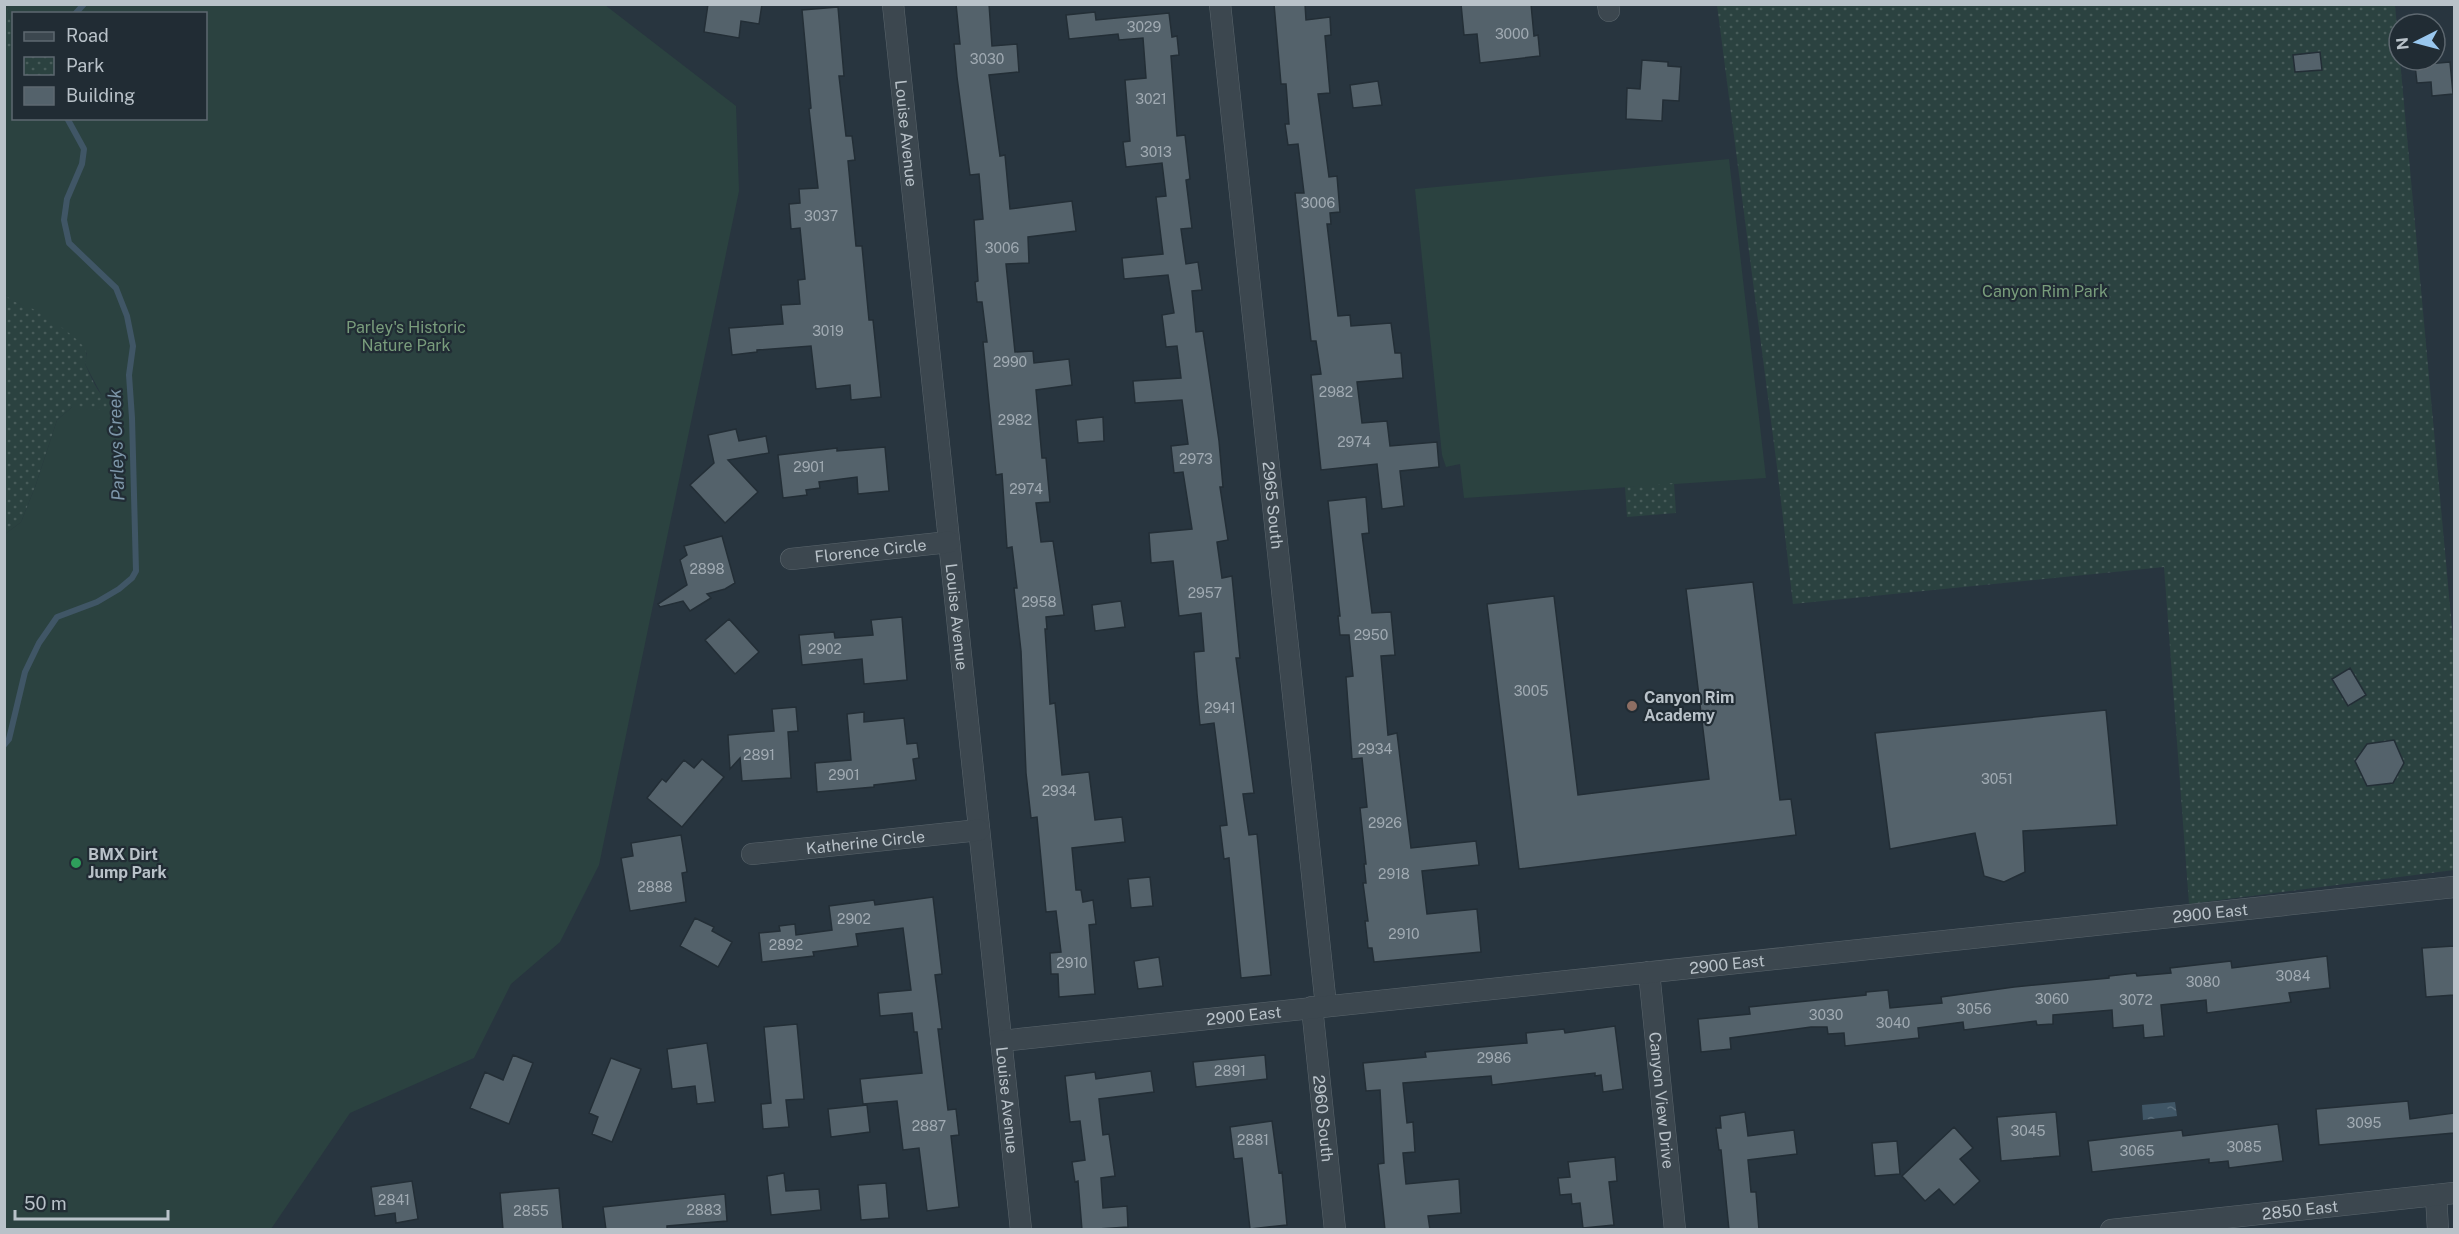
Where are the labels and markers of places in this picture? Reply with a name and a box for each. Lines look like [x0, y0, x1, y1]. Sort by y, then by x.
place label: Canyon Rim Academy [1644, 688, 1734, 725]
marker: Canyon Rim Academy [1625, 699, 1639, 713]
place label: BMX Dirt Jump Park [88, 845, 167, 882]
marker: BMX Dirt Jump Park [69, 856, 83, 870]

